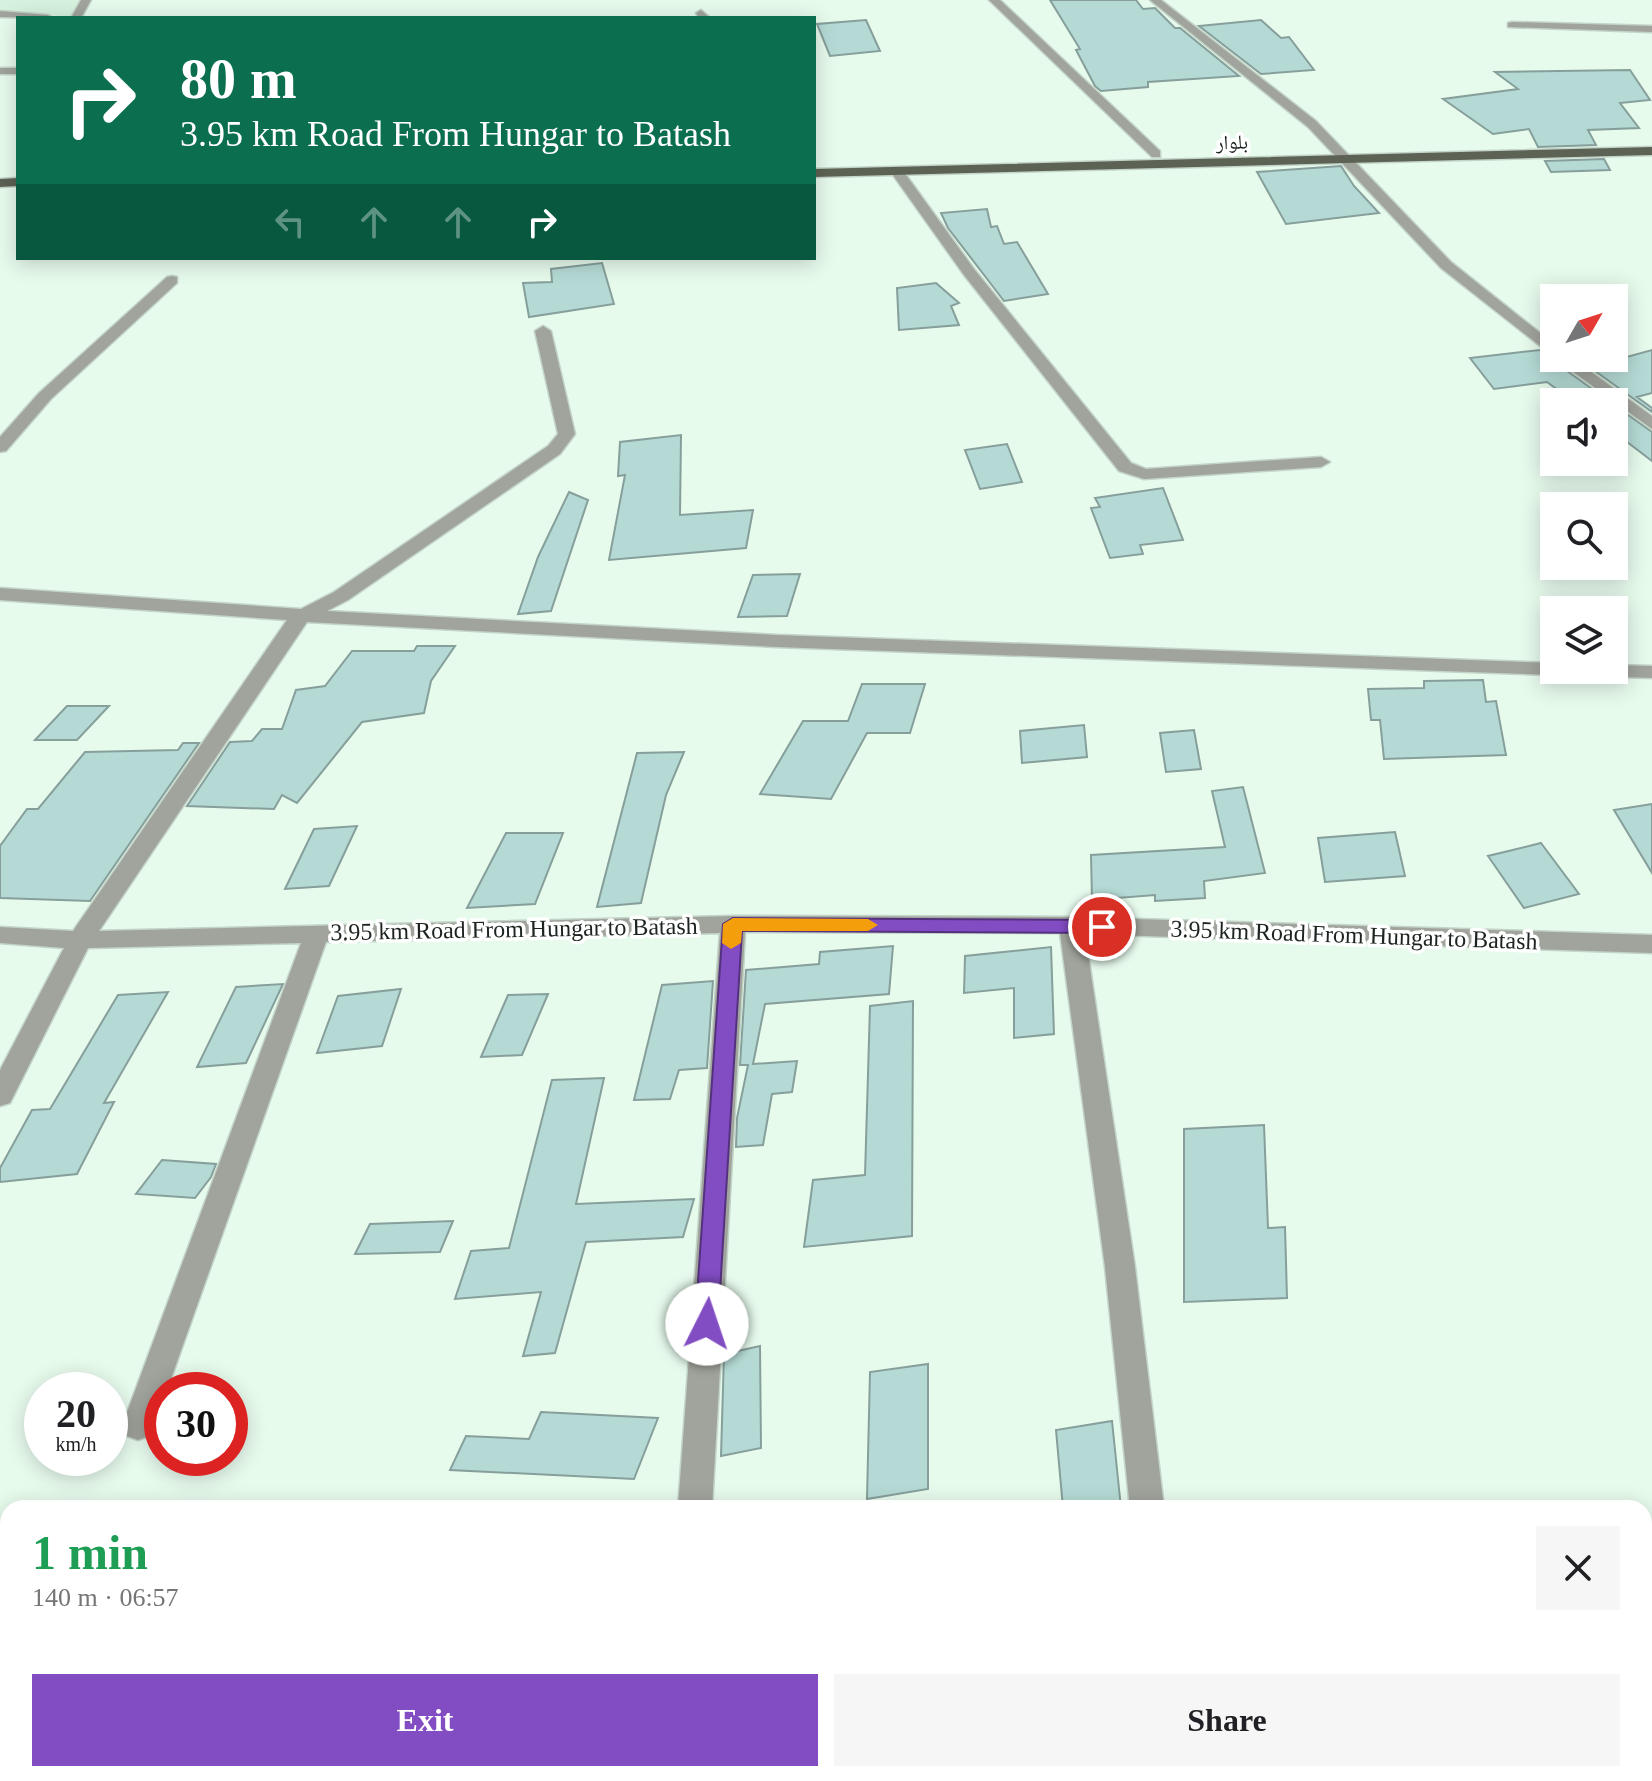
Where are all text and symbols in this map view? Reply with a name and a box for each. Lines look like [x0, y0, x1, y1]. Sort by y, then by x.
icon: right [48, 48, 152, 152]
text: 80 m [180, 48, 297, 110]
text: 3.95 km Road From Hungar to Batash [180, 114, 731, 154]
street label: بلوار [1215, 130, 1249, 154]
icon: left [268, 200, 312, 244]
icon: ahead [352, 200, 396, 244]
icon: ahead [436, 200, 480, 244]
icon: right [520, 200, 564, 244]
north arrow [1540, 284, 1628, 372]
map controls [1540, 284, 1628, 684]
button: sound [1540, 388, 1628, 476]
button: search [1540, 492, 1628, 580]
button: layers [1540, 596, 1628, 684]
pin [1068, 893, 1136, 961]
icon: arrive [1080, 905, 1124, 949]
street label: 3.95 km Road From Hungar to Batash [330, 913, 698, 945]
street label: 3.95 km Road From Hungar to Batash [1170, 916, 1538, 954]
position arrow [665, 1282, 749, 1366]
speed limit sign: 30 [144, 1372, 248, 1476]
text: 20 [56, 1391, 96, 1436]
text: km/h [55, 1433, 97, 1455]
text: 1 min [32, 1526, 148, 1579]
button: close [1536, 1526, 1620, 1610]
text: 140 m · 06:57 [32, 1583, 179, 1612]
button: Exit [32, 1674, 818, 1766]
button: Share [834, 1674, 1620, 1766]

